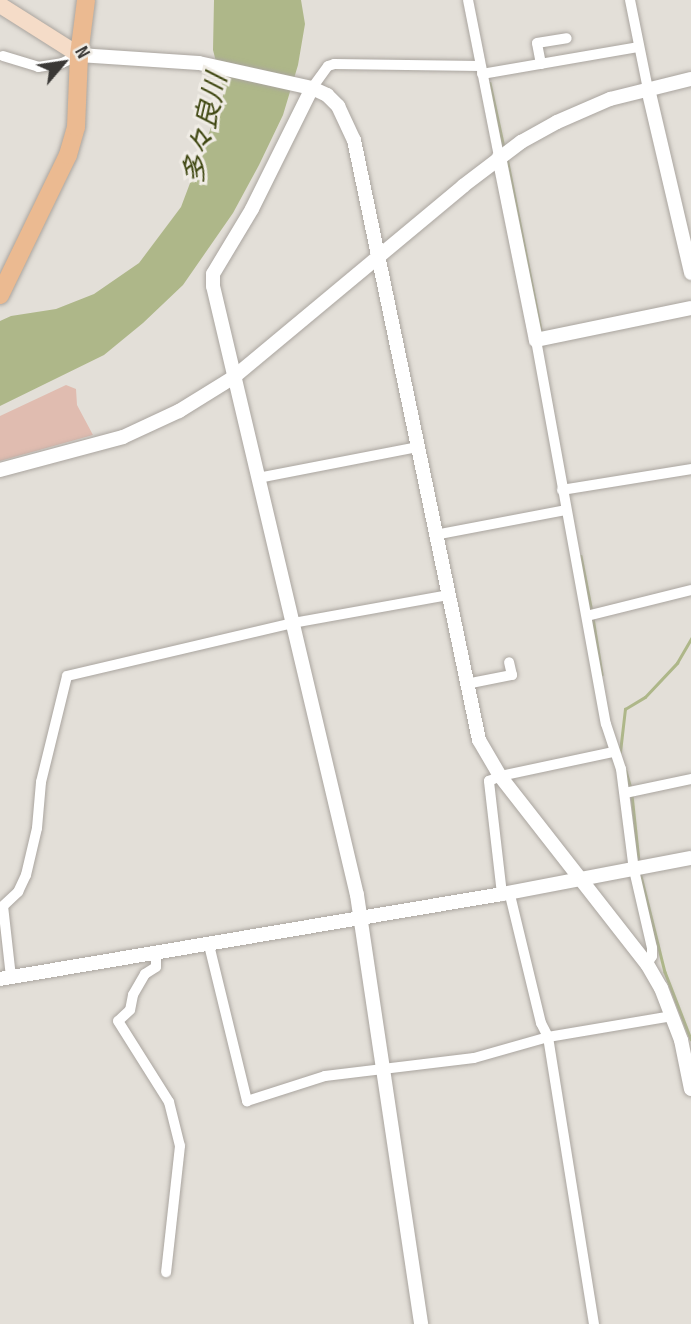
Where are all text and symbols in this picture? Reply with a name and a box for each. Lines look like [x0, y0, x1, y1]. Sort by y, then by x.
north arrow [28, 28, 98, 98]
text: N [69, 43, 94, 63]
water label: 多々良川 [177, 71, 235, 187]

